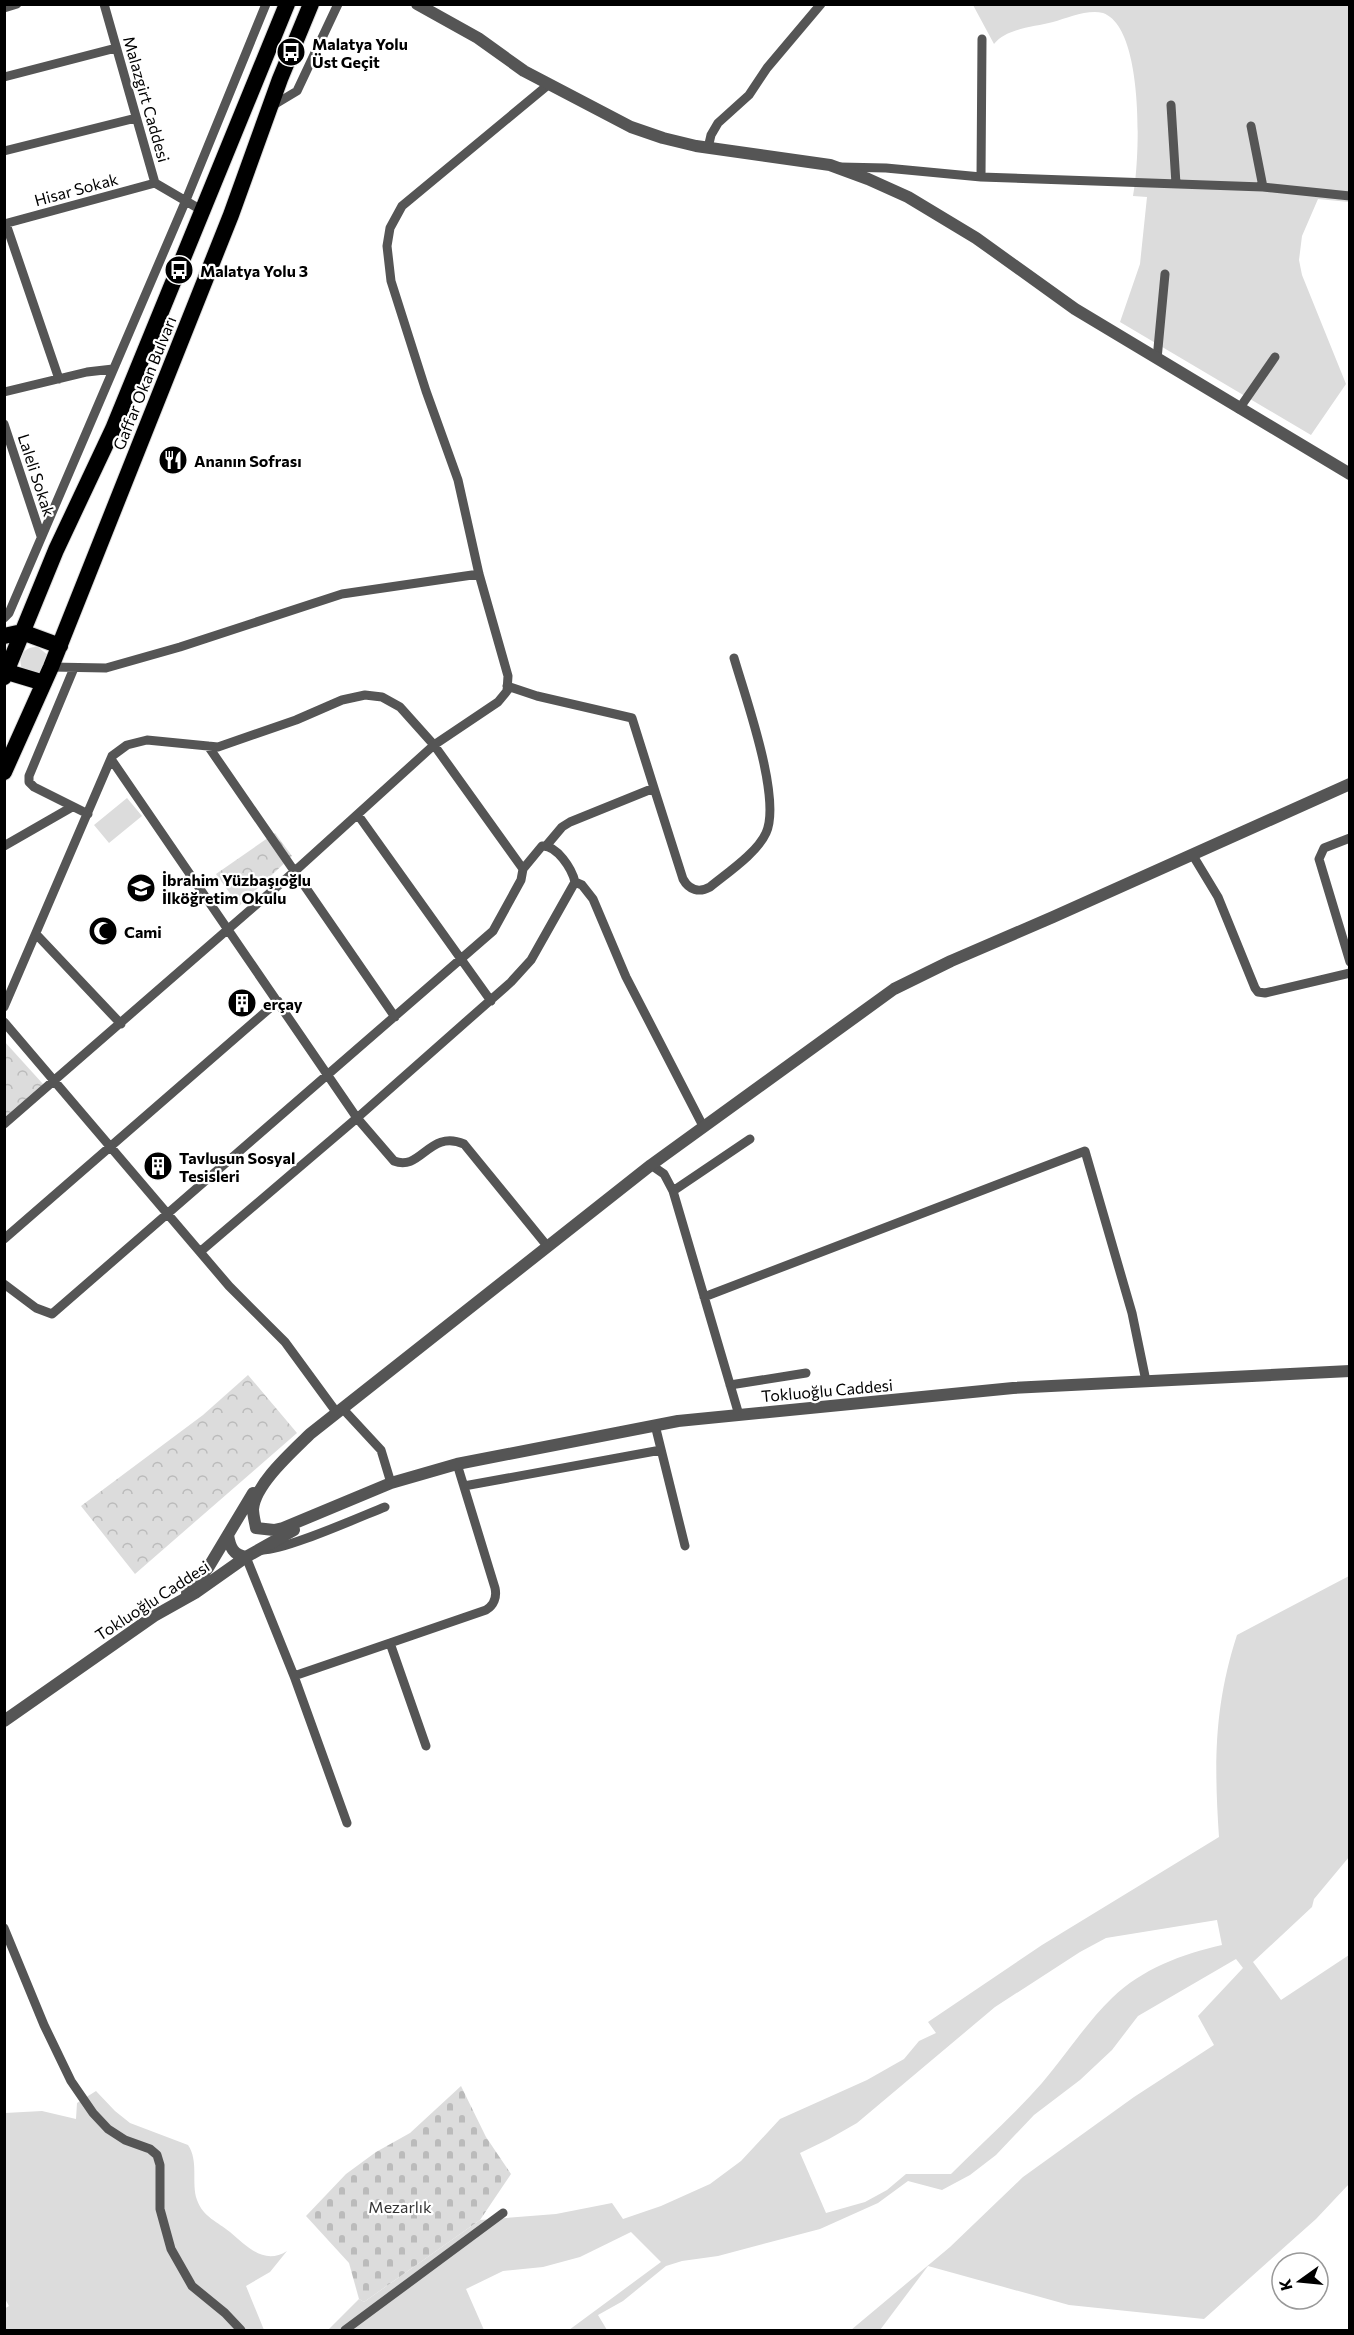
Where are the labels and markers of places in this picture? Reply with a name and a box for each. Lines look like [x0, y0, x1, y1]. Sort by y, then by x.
place label: Malatya Yolu Üst Geçit [312, 34, 408, 71]
bus stop icon: Malatya Yolu Üst Geçit [275, 36, 307, 68]
bus stop icon: Malatya Yolu 3 [163, 254, 195, 286]
place label: Malatya Yolu 3 [200, 261, 308, 280]
restaurant icon: Ananın Sofrası [157, 444, 189, 476]
place label: Ananın Sofrası [194, 451, 302, 470]
place label: İbrahim Yüzbaşıoğlu İlköğretim Okulu [162, 870, 311, 907]
school or university icon: İbrahim Yüzbaşıoğlu İlköğretim Okulu [125, 872, 157, 904]
mosque icon: Cami [87, 915, 119, 947]
place label: Cami [124, 922, 162, 941]
building icon: erçay [226, 987, 258, 1019]
place label: erçay [263, 994, 303, 1013]
place label: Tavlusun Sosyal Tesisleri [179, 1148, 295, 1185]
building icon: Tavlusun Sosyal Tesisleri [142, 1150, 174, 1182]

